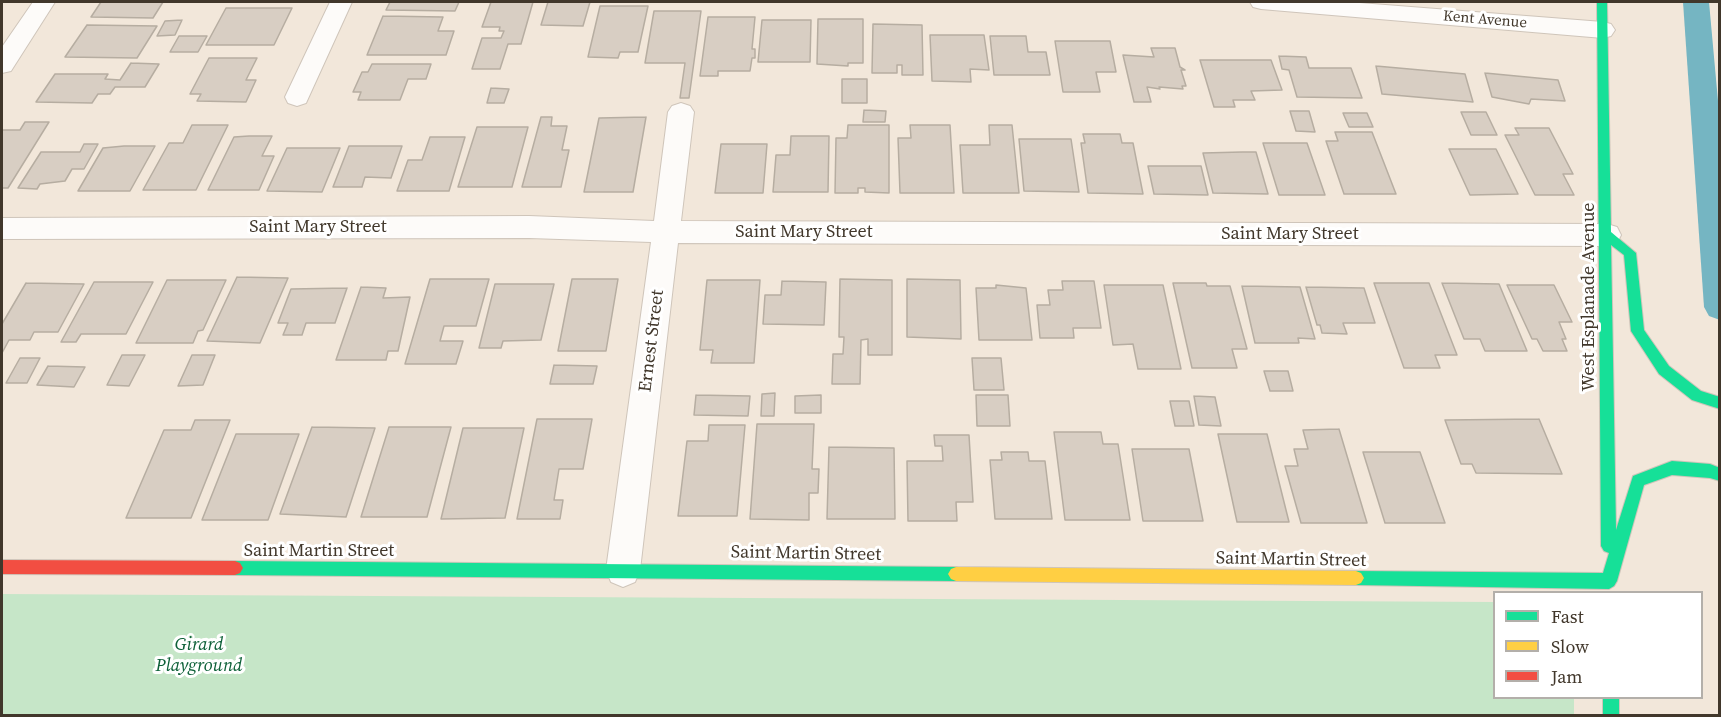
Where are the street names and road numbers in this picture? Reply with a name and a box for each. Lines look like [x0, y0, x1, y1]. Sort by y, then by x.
street label: Kent Avenue [1442, 7, 1528, 33]
street label: West Esplanade Avenue [1578, 203, 1600, 391]
street label: Saint Mary Street [249, 216, 387, 238]
street label: Saint Mary Street [735, 221, 873, 243]
street label: Saint Mary Street [1221, 223, 1359, 245]
street label: Ernest Street [635, 289, 669, 393]
street label: Saint Martin Street [244, 540, 394, 562]
street label: Saint Martin Street [731, 542, 881, 566]
street label: Saint Martin Street [1216, 548, 1366, 572]

